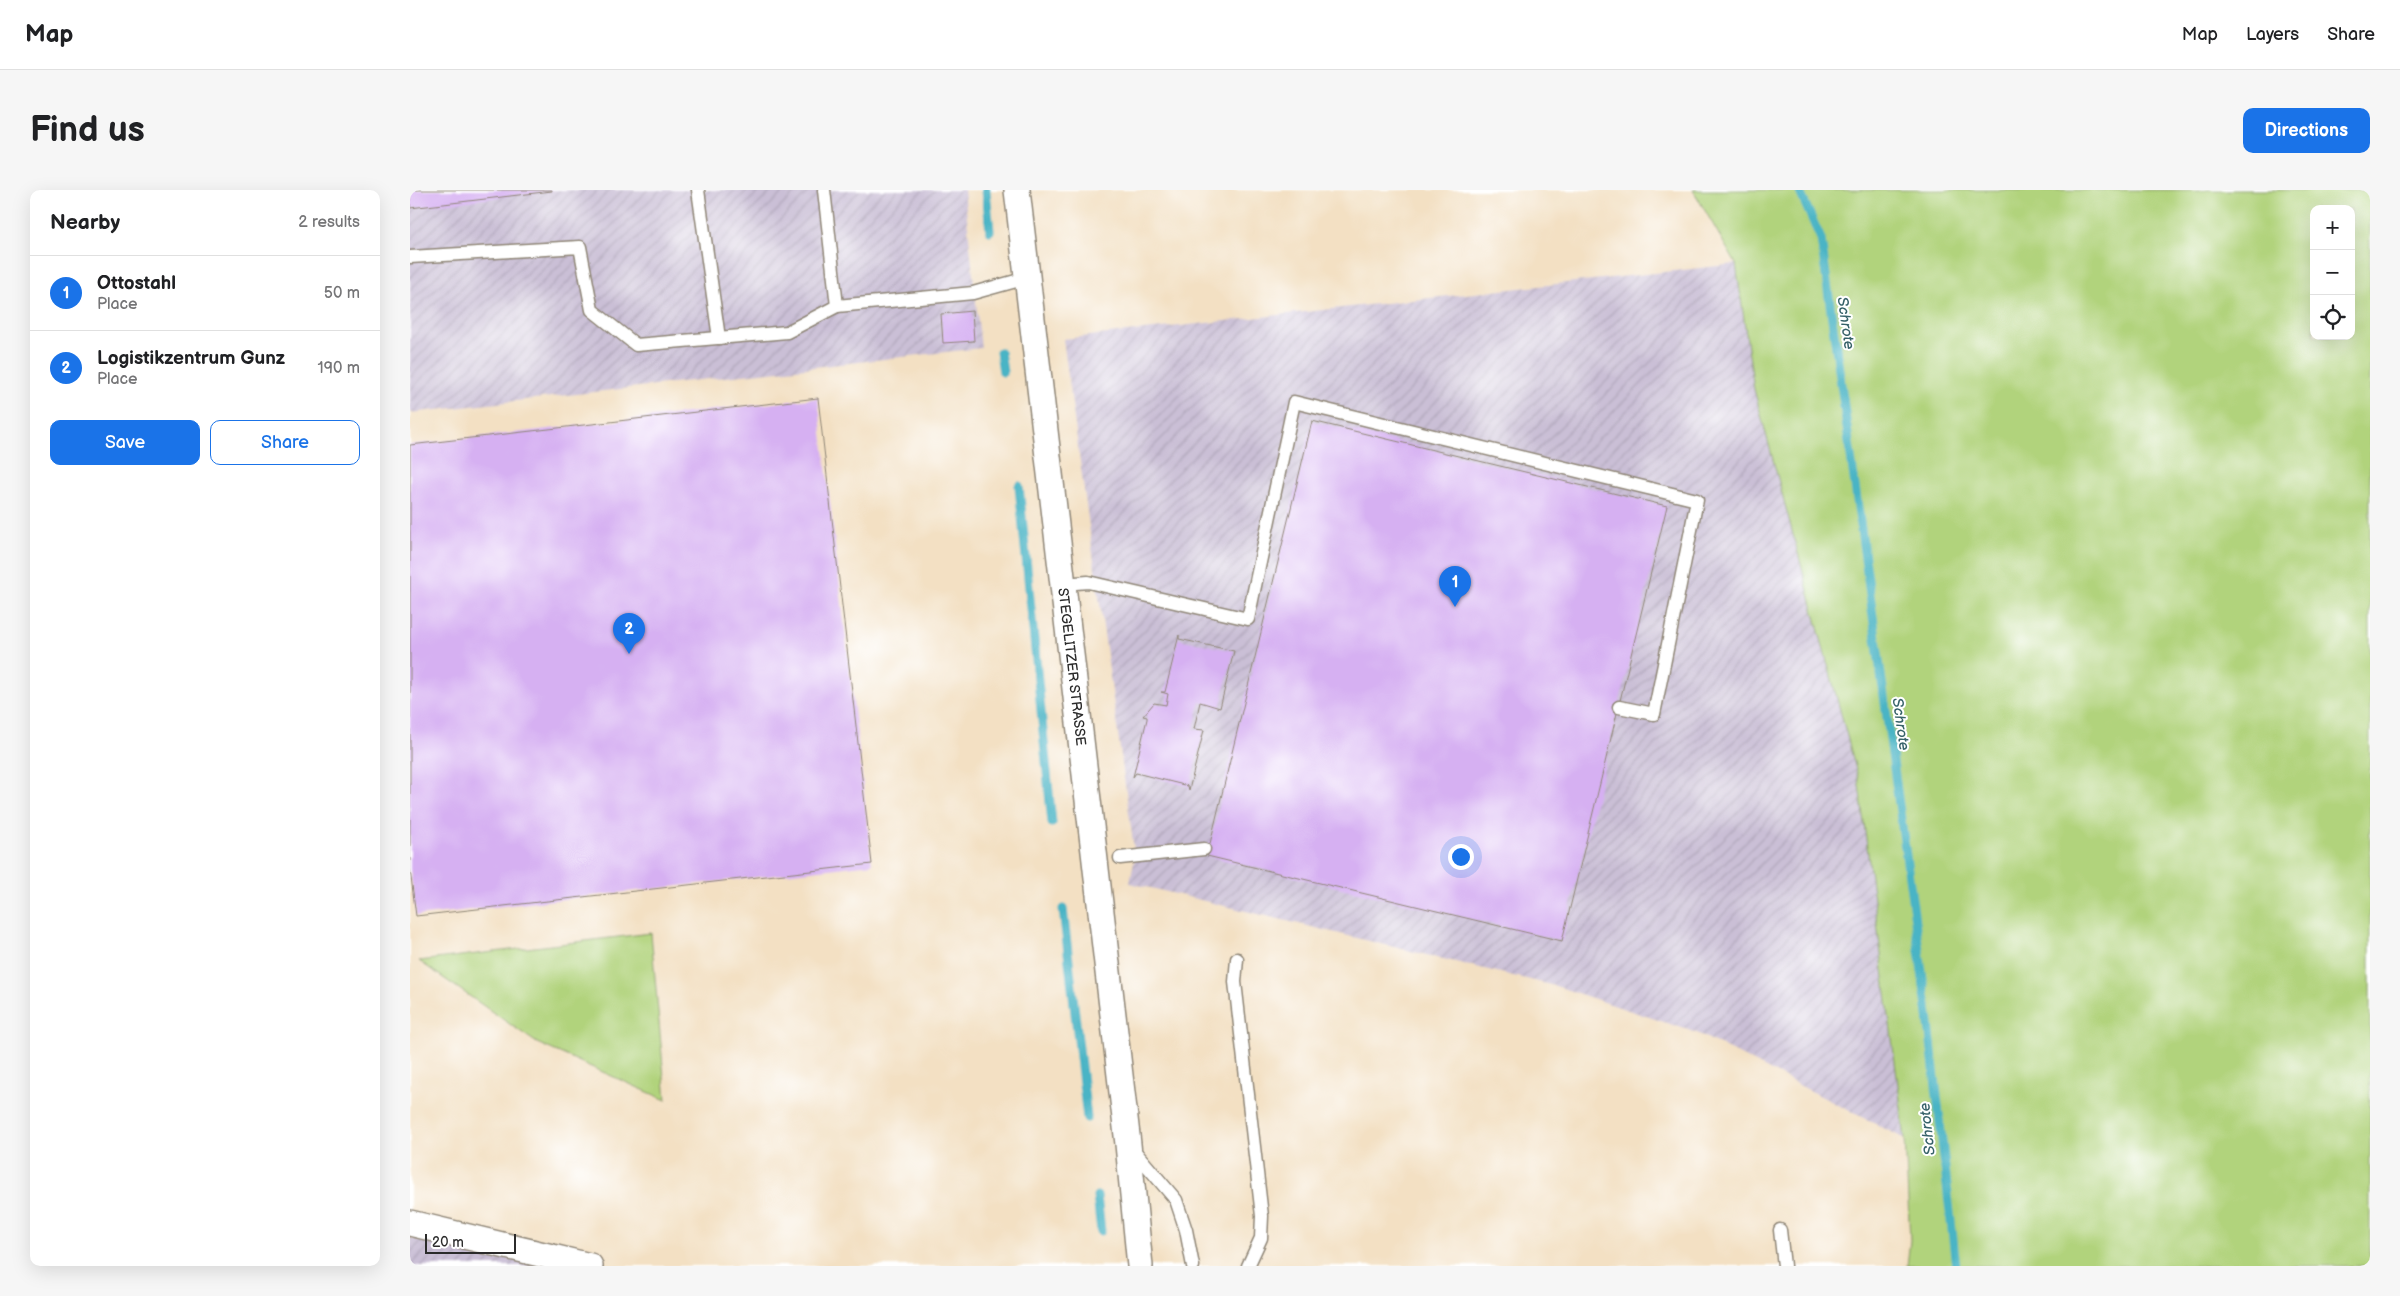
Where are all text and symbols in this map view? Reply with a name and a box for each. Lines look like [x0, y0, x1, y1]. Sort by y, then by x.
text: Map [25, 20, 73, 49]
text: Map [2182, 24, 2218, 45]
text: Layers [2246, 24, 2299, 45]
text: Share [2327, 24, 2375, 45]
button: Directions [2243, 108, 2370, 153]
text: Find us [30, 109, 145, 152]
map controls [2310, 205, 2355, 340]
button: + [2310, 205, 2355, 250]
text: Nearby [50, 210, 120, 235]
text: 2 results [298, 213, 360, 232]
button: − [2310, 250, 2355, 295]
text: Ottostahl [97, 272, 176, 295]
text: 1 [63, 284, 69, 303]
text: 50 m [324, 284, 360, 303]
text: Place [97, 295, 138, 314]
button: locate [2310, 295, 2355, 340]
water label: Schrote [1832, 296, 1859, 351]
text: Logistikzentrum Gunz [97, 347, 285, 370]
text: 2 [61, 359, 71, 378]
text: 190 m [318, 359, 360, 378]
text: Place [97, 370, 138, 389]
button: Save [50, 420, 200, 465]
button: Share [210, 420, 360, 465]
pin: 1 [1439, 566, 1471, 607]
street label: STEGELITZER STRASSE [1054, 587, 1090, 747]
pin: 2 [613, 613, 645, 654]
water label: Schrote [1887, 697, 1914, 752]
your location [1448, 844, 1474, 870]
water label: Schrote [1915, 1101, 1940, 1156]
scale bar [425, 1231, 516, 1254]
text: 20 m [432, 1234, 464, 1251]

